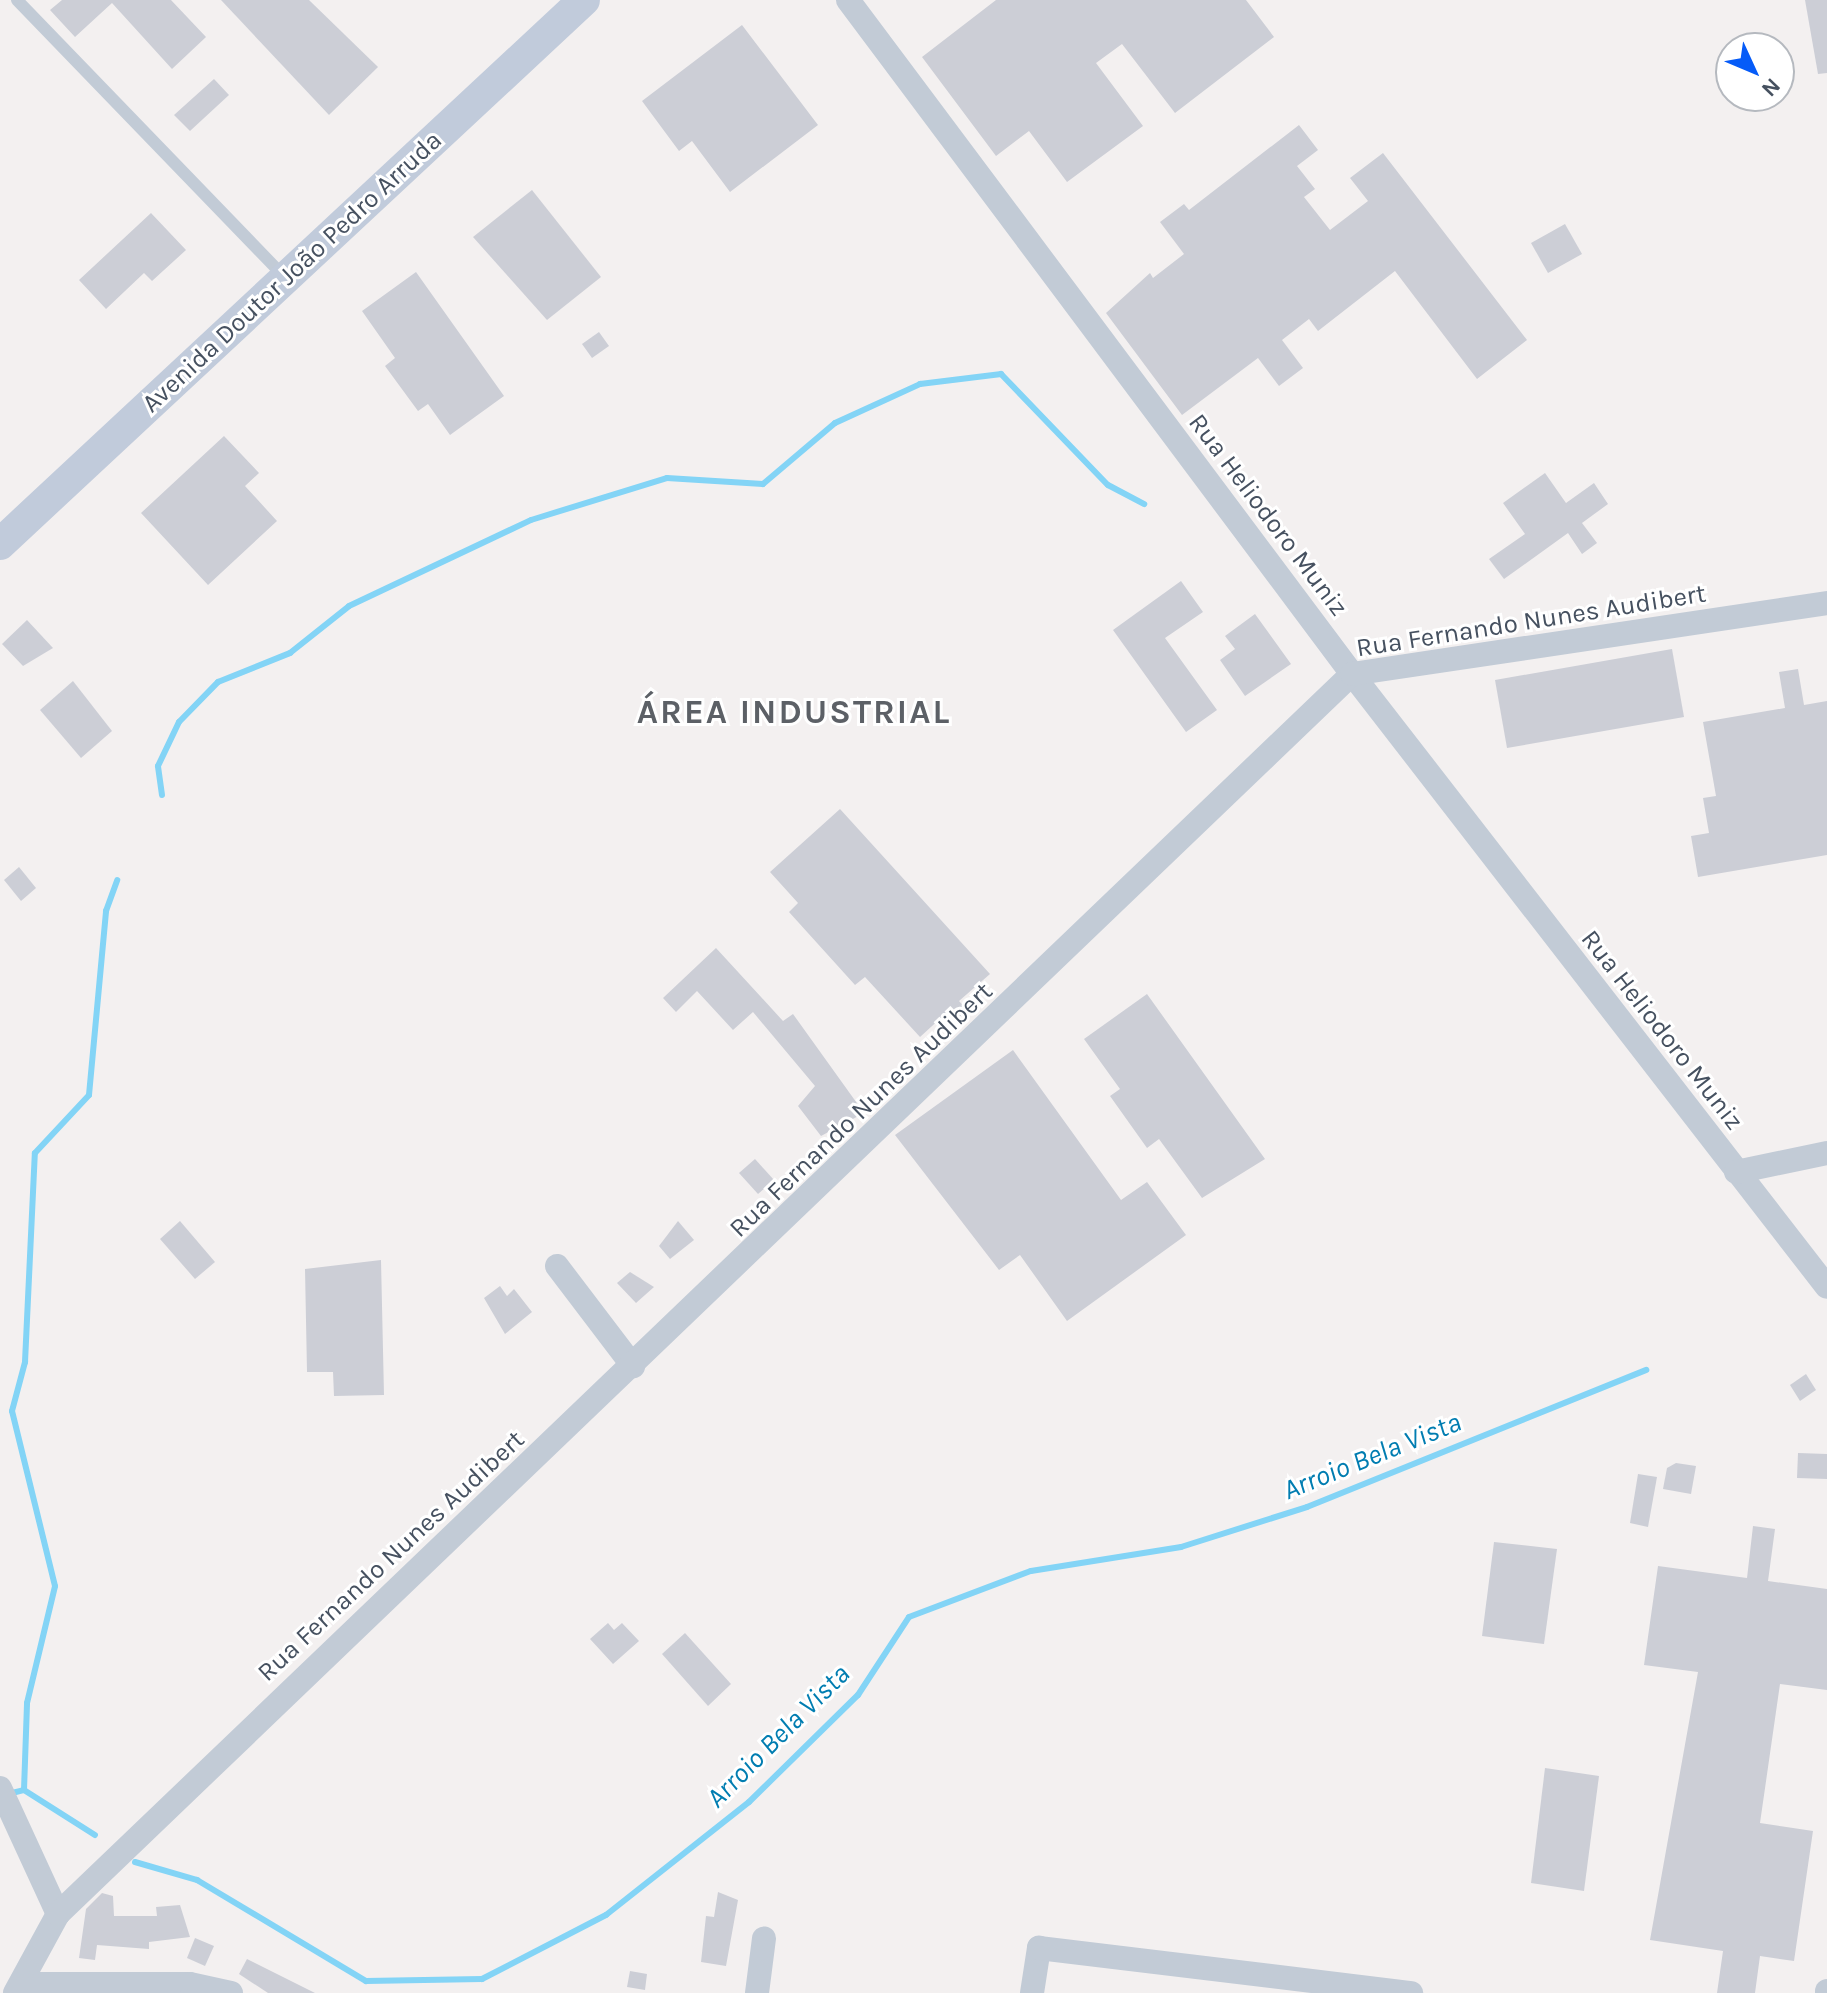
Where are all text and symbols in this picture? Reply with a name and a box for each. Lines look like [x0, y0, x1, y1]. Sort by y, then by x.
north arrow [1715, 32, 1795, 112]
text: N [1756, 73, 1786, 102]
street label: Avenida Doutor João Pedro Arruda [136, 125, 448, 419]
street label: Rua Heliodoro Muniz [1182, 408, 1354, 622]
street label: Rua Fernando Nunes Audibert [1354, 578, 1708, 664]
district label: ÁREA INDUSTRIAL [637, 693, 951, 733]
street label: Rua Heliodoro Muniz [1574, 924, 1750, 1136]
street label: Rua Fernando Nunes Audibert [723, 976, 999, 1244]
water label: Arroio Bela Vista [1278, 1405, 1466, 1507]
street label: Rua Fernando Nunes Audibert [251, 1424, 531, 1688]
water label: Arroio Bela Vista [699, 1657, 857, 1815]

